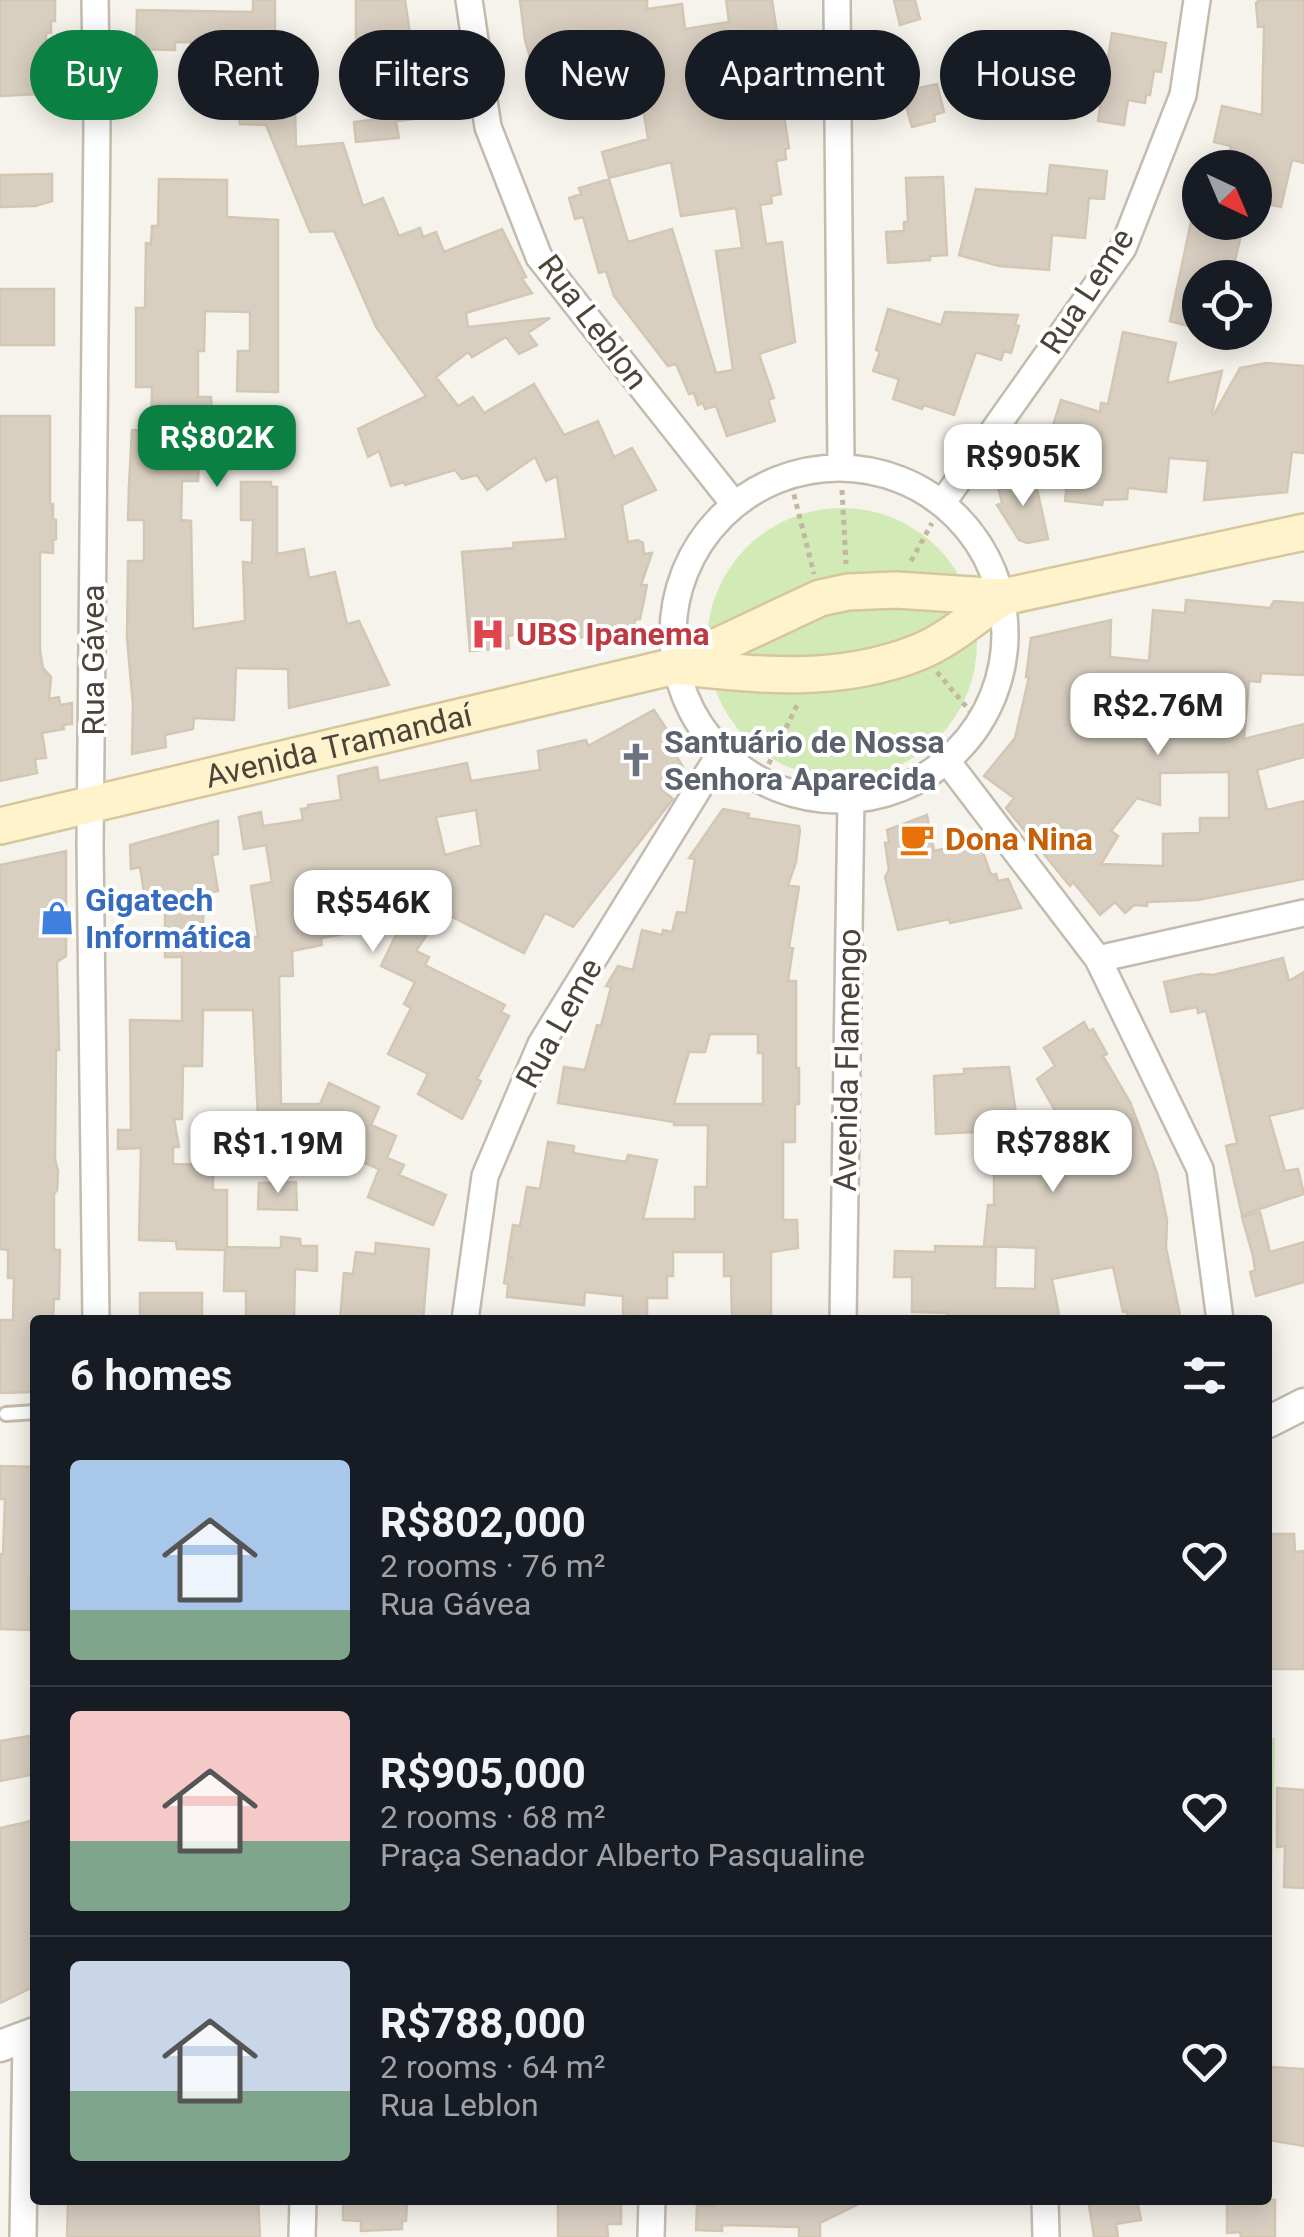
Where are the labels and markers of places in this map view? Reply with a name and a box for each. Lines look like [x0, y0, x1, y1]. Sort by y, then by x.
pin: R$802K [136, 405, 298, 490]
pin: R$905K [942, 424, 1104, 509]
hospital icon: UBS Ipanema [469, 615, 507, 653]
place label: UBS Ipanema [516, 615, 710, 653]
pin: R$2.76M [1066, 673, 1250, 758]
place label: Santuário de Nossa Senhora Aparecida [664, 723, 945, 798]
church icon: Santuário de Nossa Senhora Aparecida [617, 741, 655, 779]
cafe icon: Dona Nina [898, 820, 936, 858]
place label: Dona Nina [945, 820, 1093, 858]
pin: R$546K [292, 870, 454, 955]
place label: Gigatech Informática [85, 881, 251, 956]
shop icon: Gigatech Informática [38, 899, 76, 937]
pin: R$788K [972, 1110, 1134, 1195]
pin: R$1.19M [186, 1111, 370, 1196]

